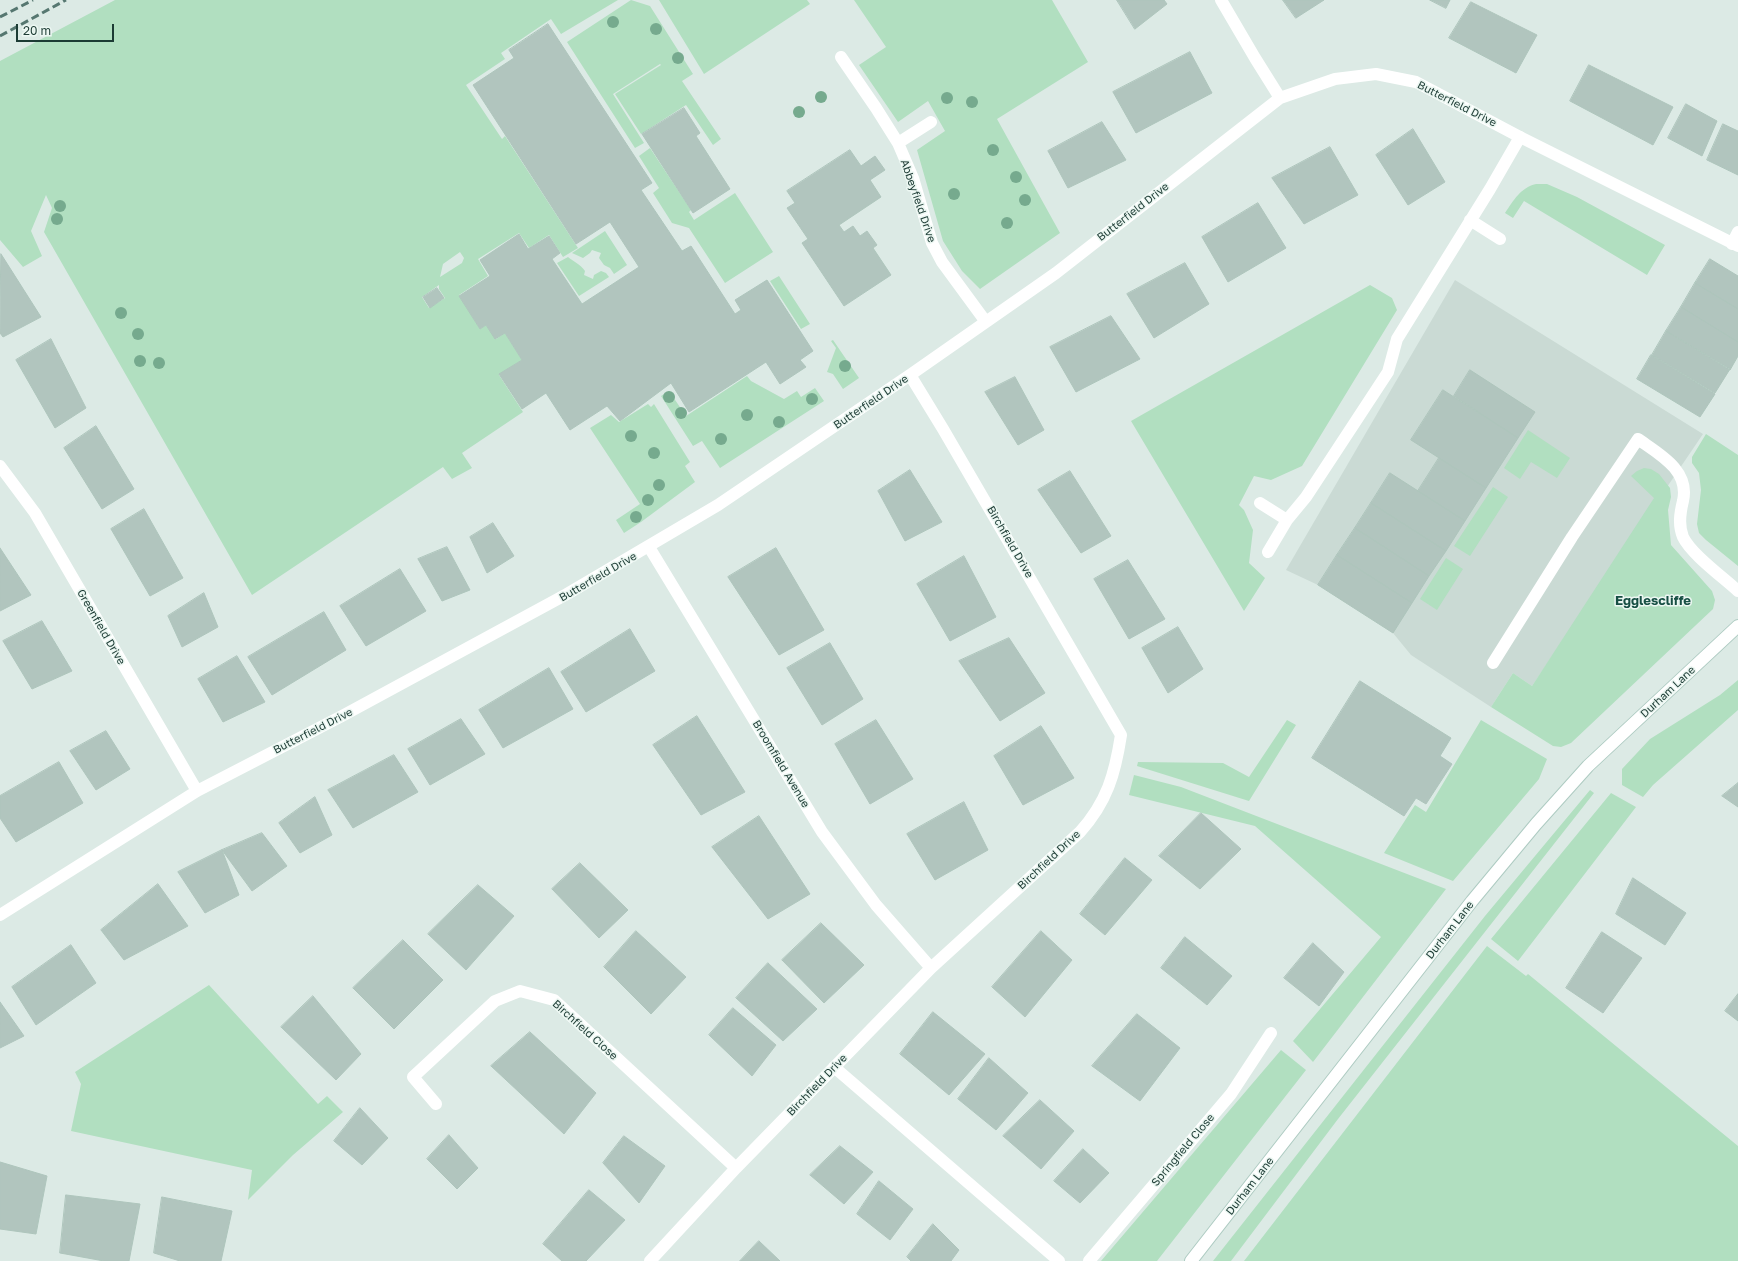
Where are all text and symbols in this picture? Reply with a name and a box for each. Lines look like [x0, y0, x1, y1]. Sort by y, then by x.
scale bar [18, 16, 116, 42]
text: 20 m [23, 23, 51, 38]
street label: Butterfield Drive [1415, 78, 1499, 130]
street label: Abbeyfield Drive [898, 158, 938, 244]
street label: Butterfield Drive [1095, 180, 1171, 244]
street label: Butterfield Drive [831, 372, 911, 432]
street label: Birchfield Drive [984, 504, 1036, 580]
street label: Butterfield Drive [557, 550, 639, 604]
street label: Greenfield Drive [74, 587, 128, 667]
district label: Egglescliffe [1615, 593, 1691, 609]
street label: Durham Lane [1638, 663, 1698, 721]
street label: Butterfield Drive [271, 705, 355, 757]
street label: Broomfield Avenue [750, 718, 812, 810]
street label: Birchfield Drive [1015, 828, 1083, 892]
street label: Durham Lane [1423, 898, 1477, 962]
street label: Birchfield Close [550, 997, 620, 1063]
street label: Birchfield Drive [784, 1051, 850, 1119]
street label: Springfield Close [1149, 1111, 1217, 1189]
street label: Durham Lane [1223, 1154, 1277, 1218]

